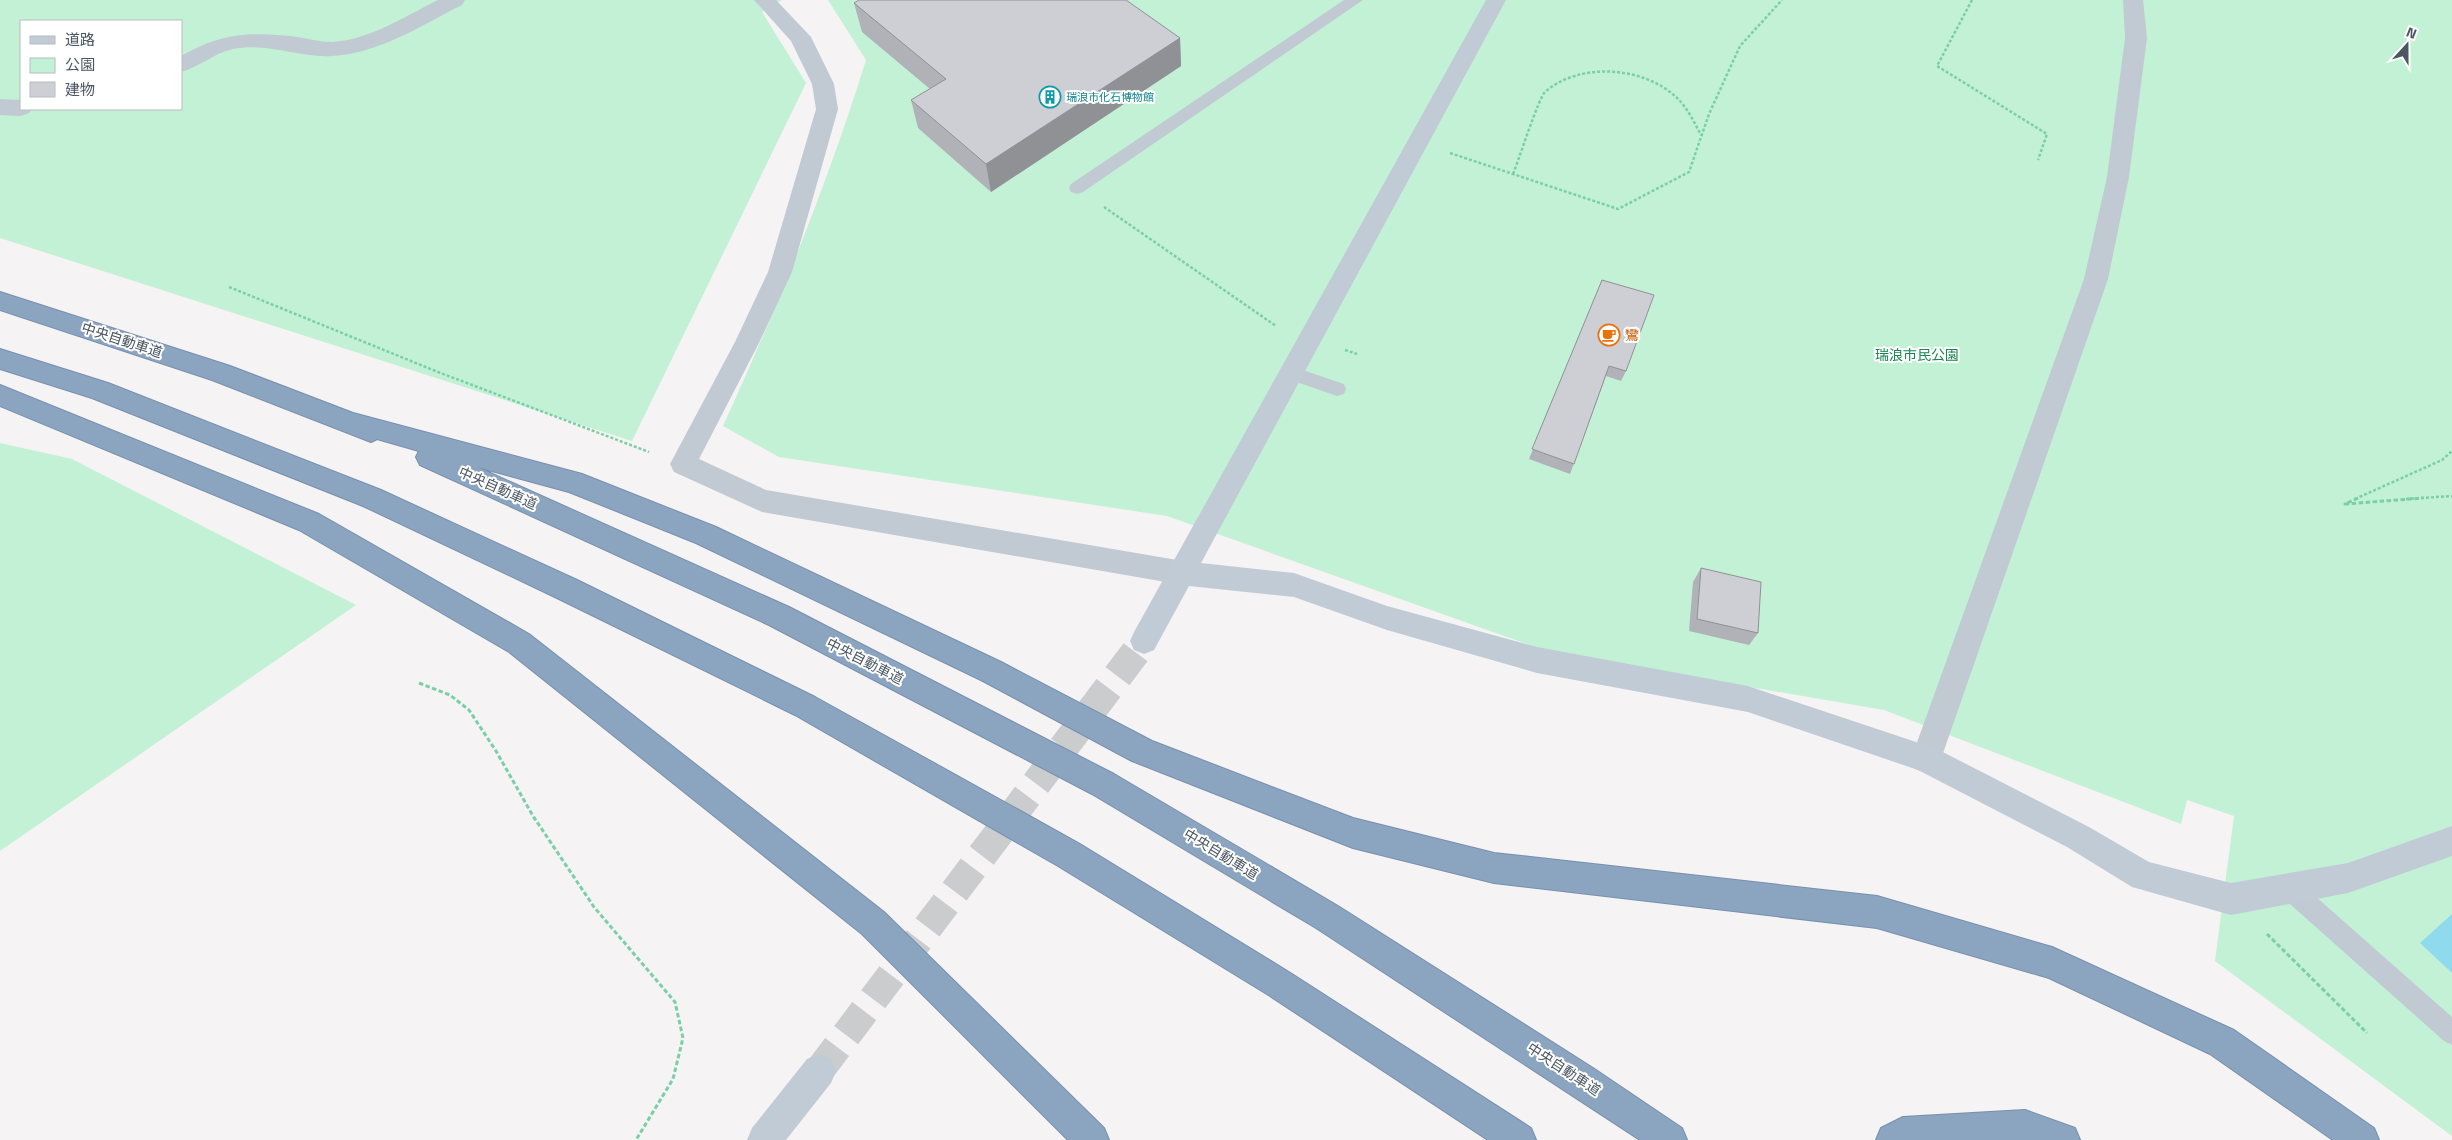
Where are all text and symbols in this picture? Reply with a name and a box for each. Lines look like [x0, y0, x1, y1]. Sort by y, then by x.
legend [20, 20, 182, 110]
north arrow [2382, 20, 2432, 70]
text: N [2404, 21, 2420, 44]
text: 道路 [65, 28, 95, 51]
text: 公園 [65, 53, 95, 76]
text: 建物 [65, 78, 95, 101]
building icon: 瑞浪市化石博物館 [1038, 85, 1062, 109]
place label: 瑞浪市化石博物館 [1066, 89, 1154, 105]
street label: 中央自動車道 [79, 317, 165, 362]
cafe icon: 鸞 [1597, 323, 1621, 347]
place label: 鸞 [1625, 324, 1639, 345]
park label: 瑞浪市民公園 [1875, 344, 1959, 365]
street label: 中央自動車道 [456, 461, 541, 514]
street label: 中央自動車道 [823, 632, 907, 689]
street label: 中央自動車道 [1180, 823, 1263, 884]
street label: 中央自動車道 [1523, 1037, 1605, 1100]

